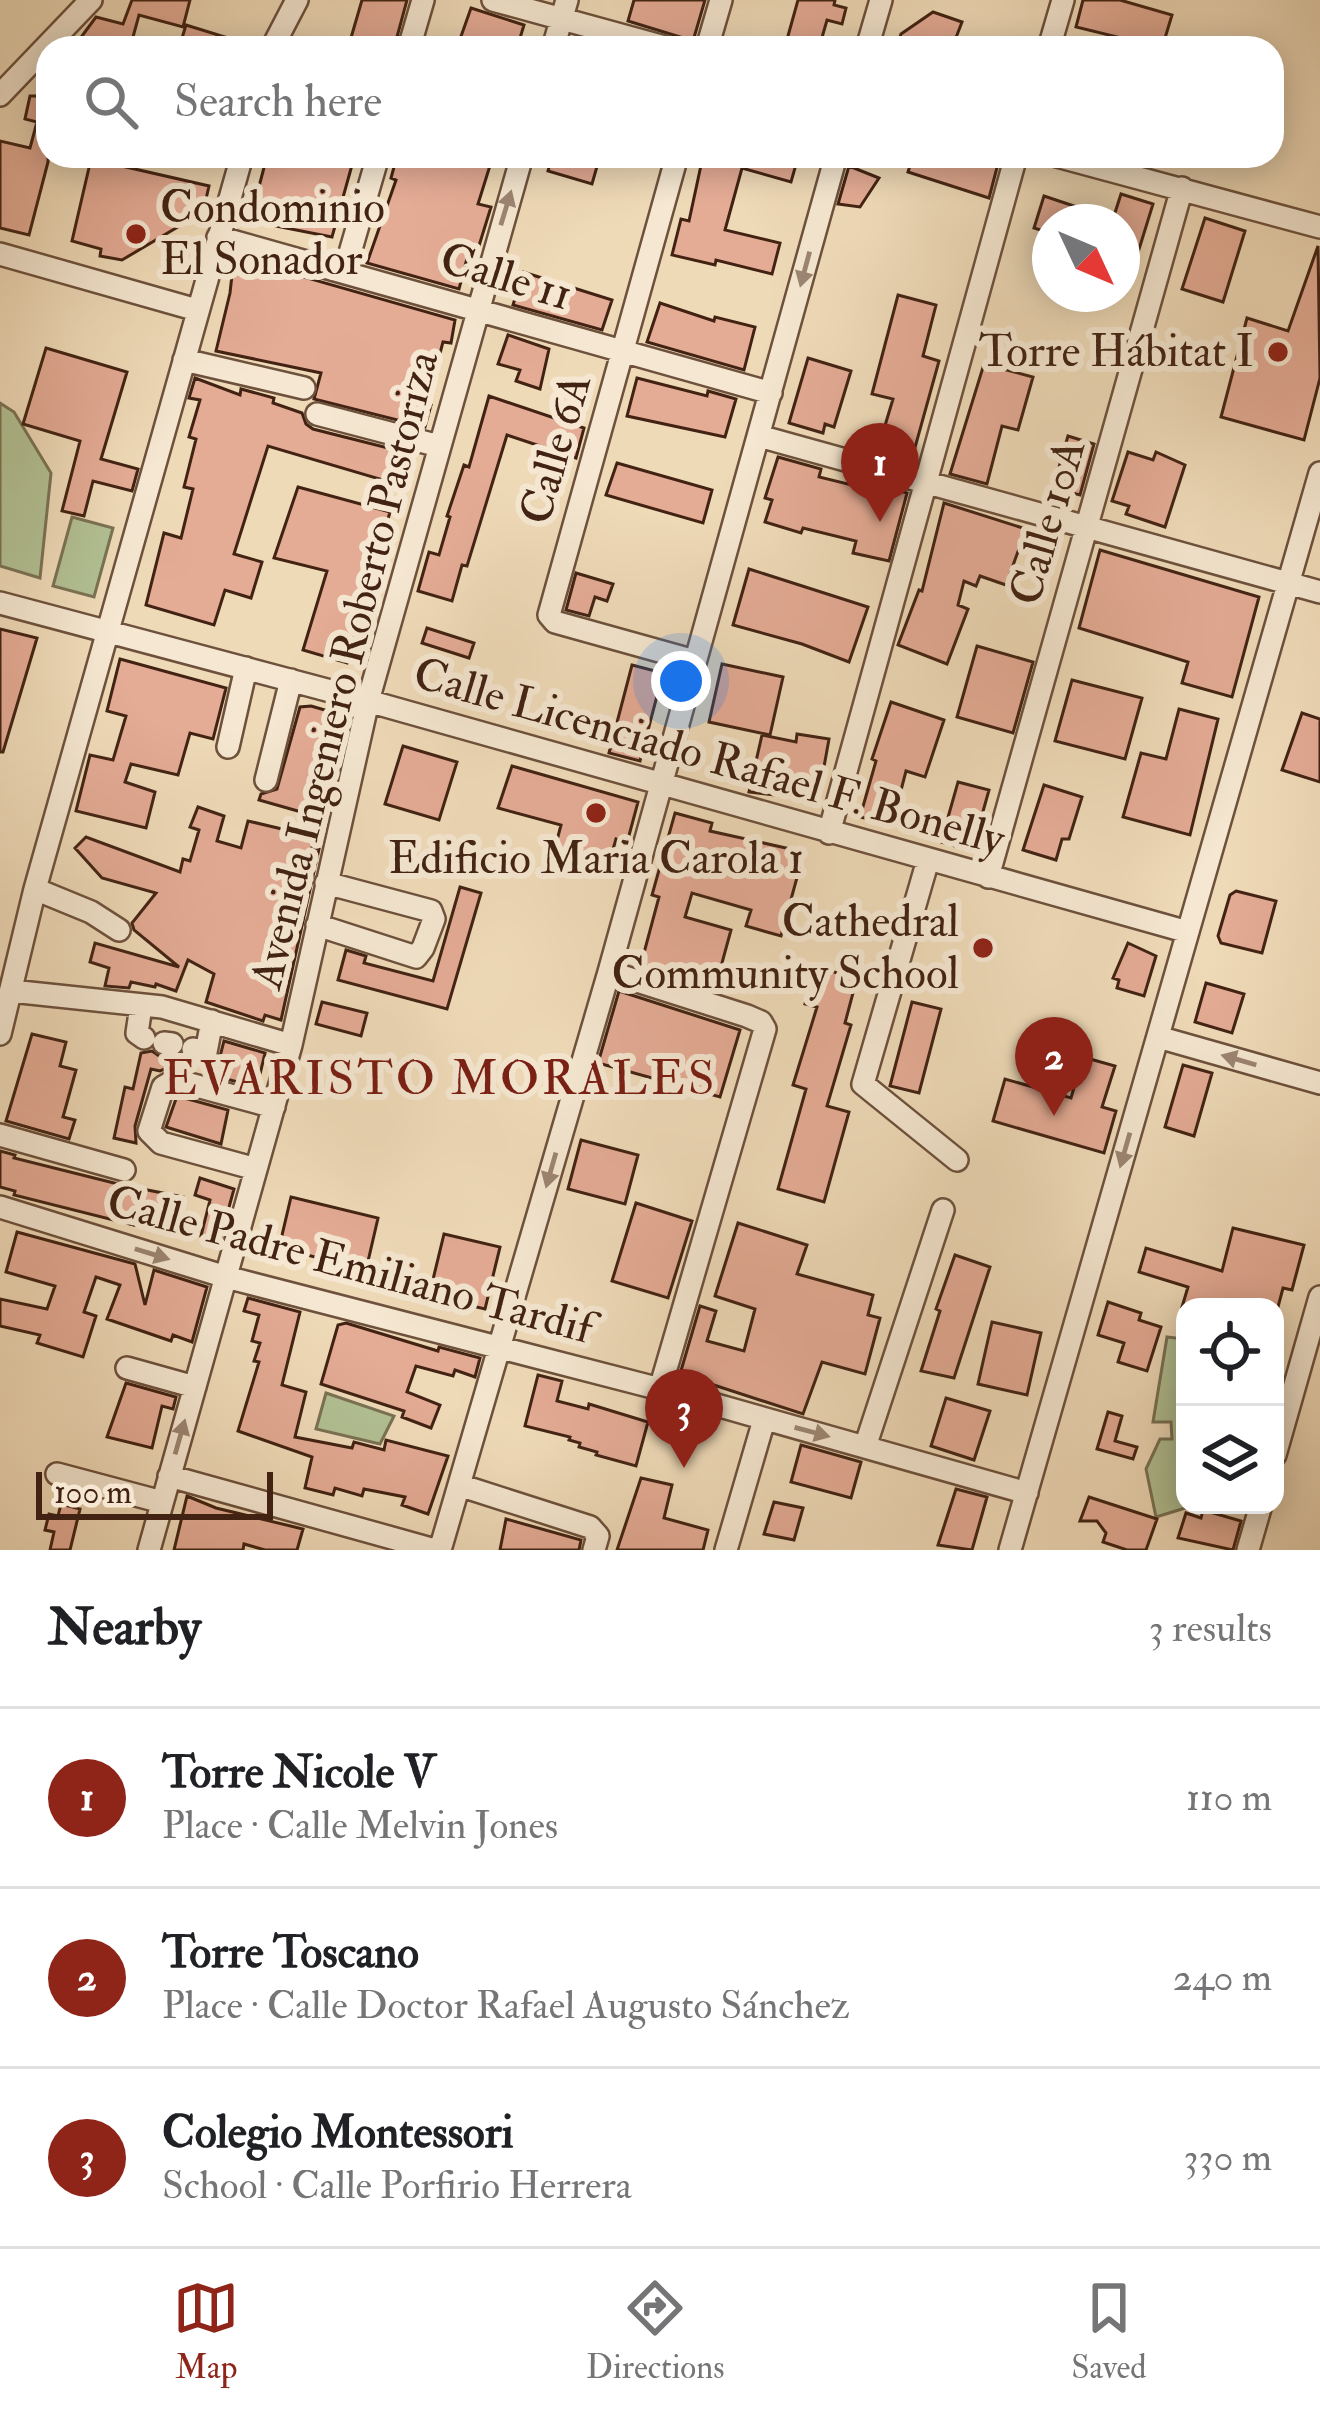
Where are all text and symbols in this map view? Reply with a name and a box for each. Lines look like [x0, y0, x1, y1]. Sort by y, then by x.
search box [36, 36, 1284, 168]
icon: search [78, 69, 144, 135]
text: Search here [174, 74, 382, 130]
place label: Condominio El Sonador [160, 180, 385, 288]
one-way arrow [498, 189, 516, 226]
north arrow [1032, 204, 1140, 312]
marker: Condominio El Sonador [123, 221, 149, 247]
street label: Calle 11 [433, 231, 579, 323]
one-way arrow [795, 251, 813, 288]
place label: Torre Hábitat I [979, 324, 1254, 380]
marker: Torre Hábitat I [1265, 339, 1291, 365]
street label: Avenida Ingeniero Roberto Pastoriza [238, 345, 452, 996]
street label: Calle 6A [508, 367, 604, 531]
pin: 1 [841, 423, 919, 522]
street label: Calle 10A [998, 433, 1098, 611]
street label: Calle Licenciado Rafael F. Bonelly [407, 646, 1012, 869]
your location [651, 651, 711, 711]
marker: Edificio Maria Carola 1 [583, 800, 609, 826]
place label: Edificio Maria Carola 1 [388, 831, 804, 887]
place label: Cathedral Community School [611, 894, 959, 1002]
marker: Cathedral Community School [970, 935, 996, 961]
pin: 2 [1015, 1017, 1093, 1116]
district label: EVARISTO MORALES [163, 1049, 717, 1109]
one-way arrow [1220, 1050, 1257, 1069]
one-way arrow [1115, 1132, 1134, 1169]
one-way arrow [541, 1152, 559, 1188]
street label: Calle Padre Emiliano Tardif [101, 1173, 605, 1359]
one-way arrow [134, 1246, 171, 1264]
map controls [1176, 1298, 1284, 1514]
button: locate [1176, 1298, 1284, 1406]
pin: 3 [645, 1369, 723, 1468]
button: layers [1176, 1406, 1284, 1514]
one-way arrow [172, 1418, 191, 1455]
one-way arrow [794, 1424, 831, 1443]
scale bar [36, 1466, 273, 1519]
text: 100 m [54, 1472, 132, 1513]
text: Nearby [48, 1596, 201, 1660]
text: 3 results [1149, 1604, 1272, 1653]
text: Torre Nicole V [162, 1745, 435, 1801]
text: 1 [80, 1773, 94, 1822]
text: 110 m [1186, 1773, 1272, 1822]
text: Place · Calle Melvin Jones [162, 1801, 558, 1850]
text: Torre Toscano [162, 1925, 419, 1981]
text: 2 [77, 1953, 97, 2002]
text: 240 m [1173, 1953, 1272, 2002]
text: Place · Calle Doctor Rafael Augusto Sánchez [162, 1981, 850, 2030]
text: Colegio Montessori [162, 2105, 514, 2161]
text: 3 [80, 2133, 94, 2182]
text: 330 m [1184, 2133, 1272, 2182]
text: School · Calle Porfirio Herrera [162, 2161, 632, 2210]
tab: Map [173, 2275, 239, 2388]
tab: Directions [586, 2275, 725, 2388]
tab: Saved [1071, 2275, 1147, 2388]

